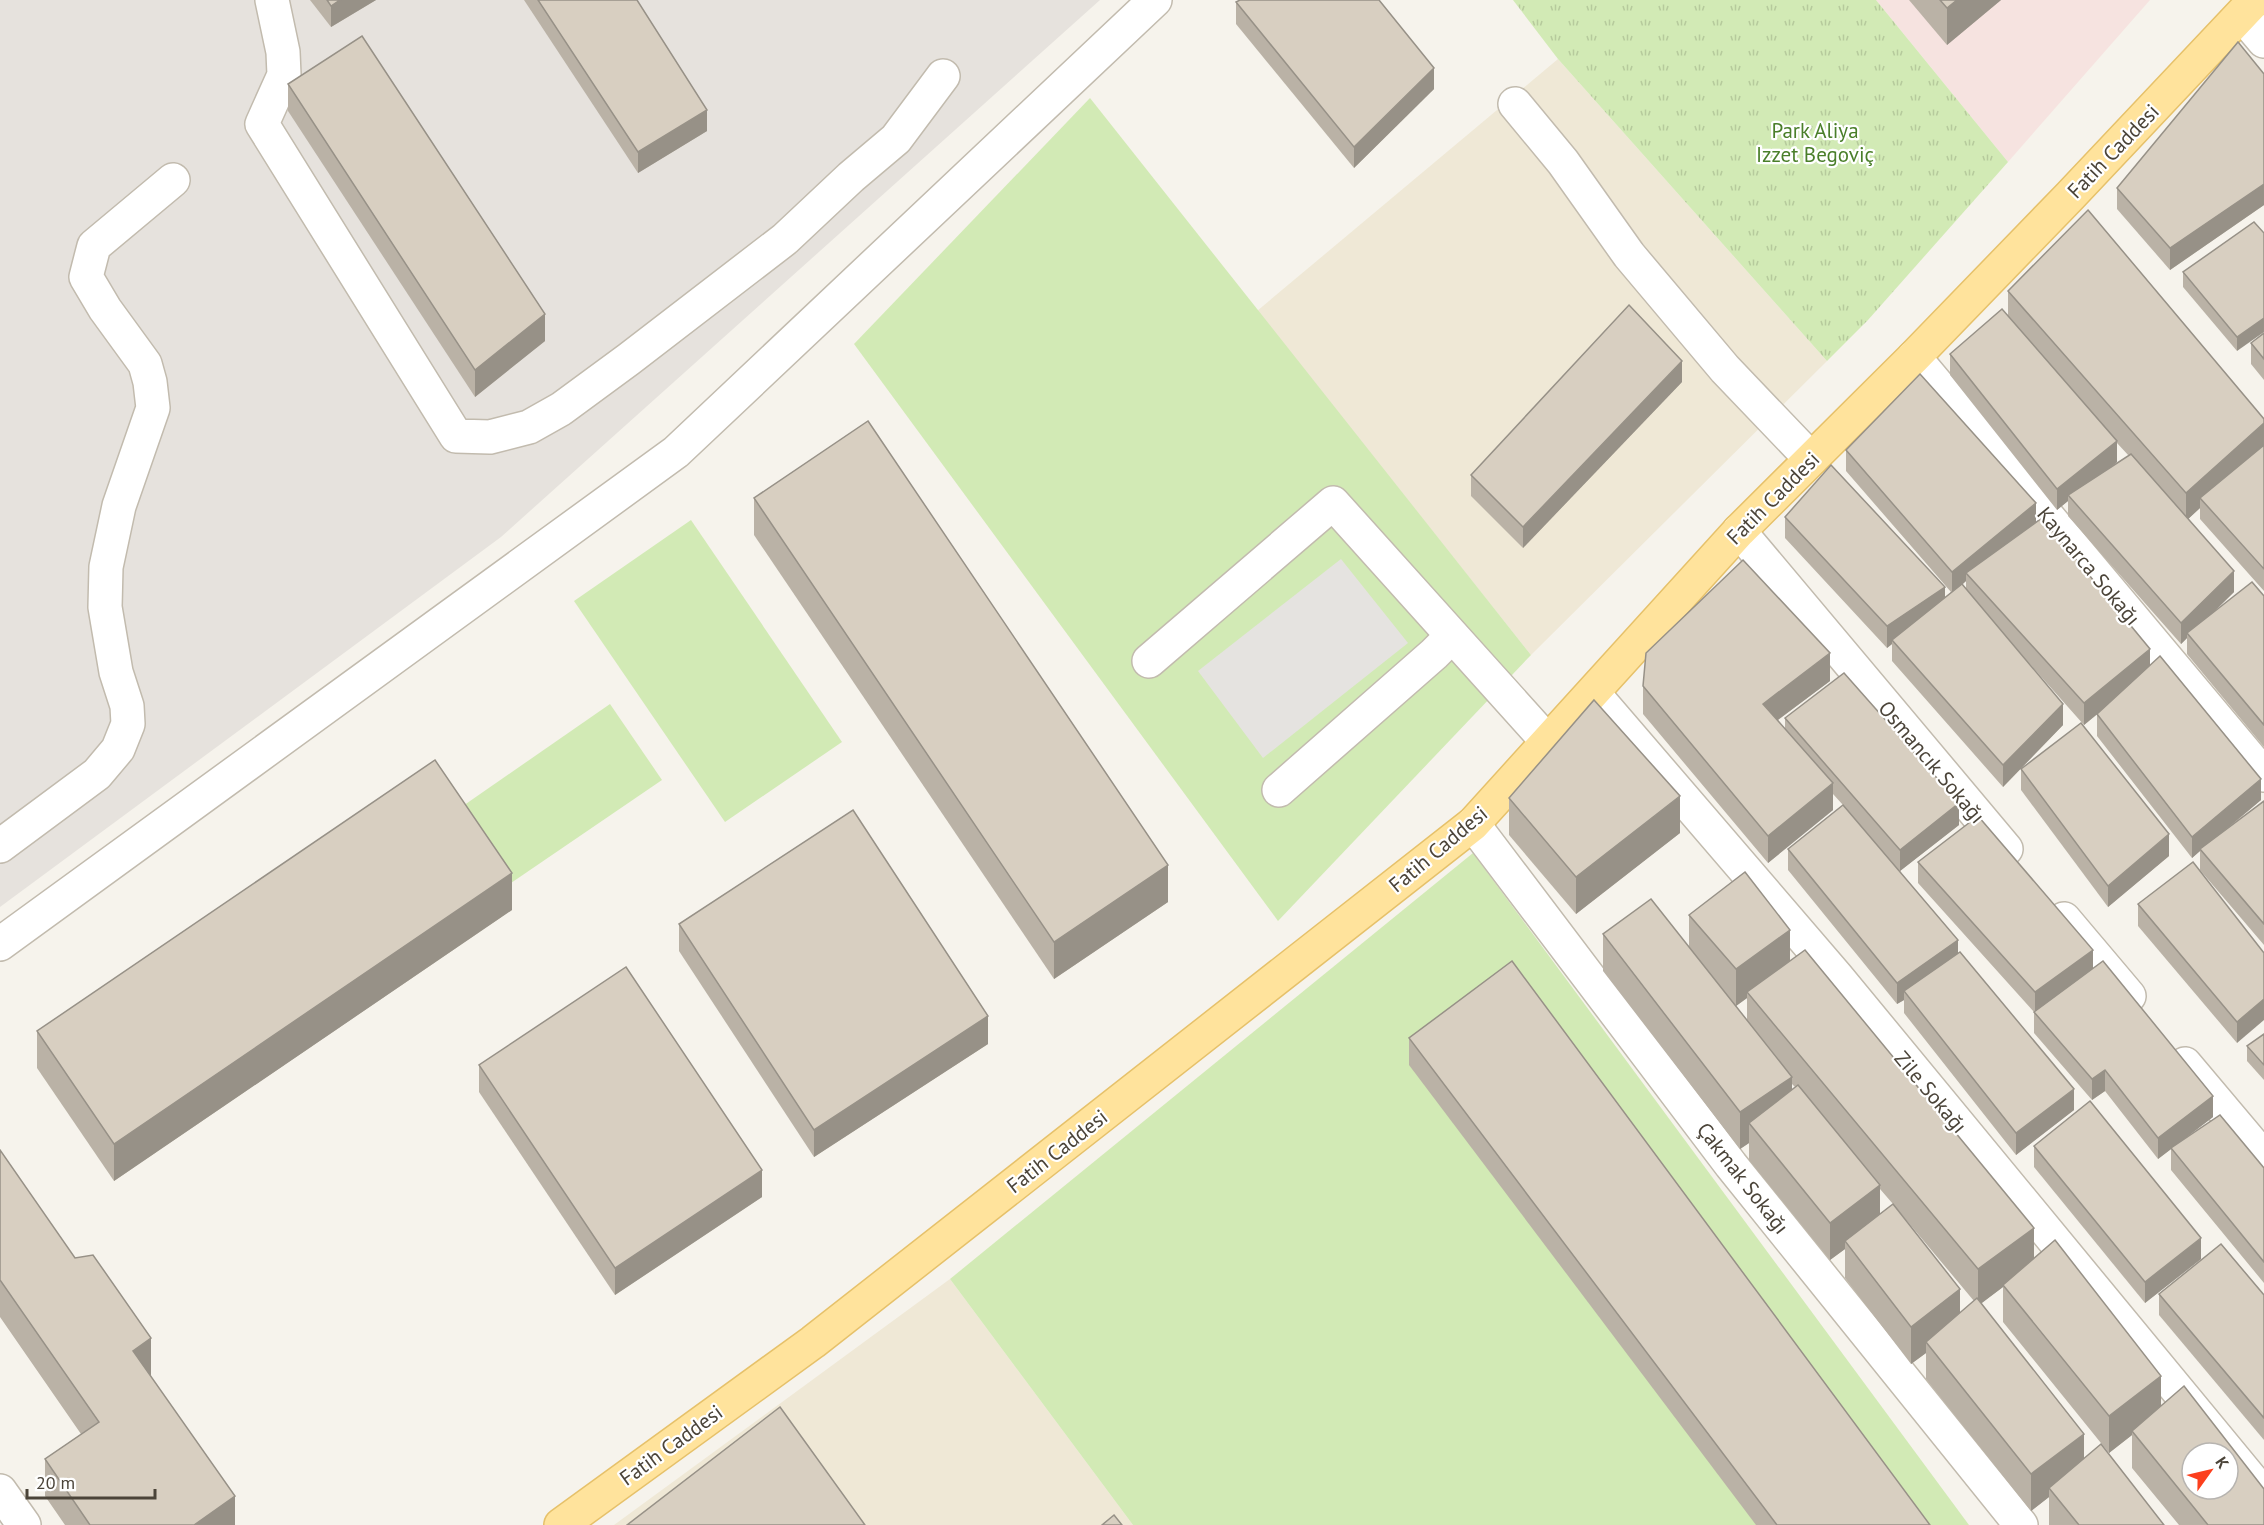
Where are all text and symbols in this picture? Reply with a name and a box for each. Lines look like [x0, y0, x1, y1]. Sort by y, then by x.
street label: Fatih Caddesi [2061, 98, 2165, 204]
park label: Park Aliya Izzet Begoviç [1756, 117, 1874, 168]
street label: Fatih Caddesi [1721, 446, 1825, 550]
street label: Kaynarca Sokağı [2031, 501, 2147, 631]
street label: Osmancık Sokağı [1873, 695, 1991, 829]
street label: Fatih Caddesi [1383, 800, 1493, 898]
street label: Zile Sokağı [1889, 1045, 1973, 1139]
street label: Fatih Caddesi [1001, 1103, 1113, 1199]
street label: Çakmak Sokağı [1691, 1117, 1795, 1239]
street label: Fatih Caddesi [614, 1399, 728, 1491]
north arrow [2180, 1441, 2240, 1501]
text: K [2211, 1453, 2234, 1472]
scale bar [27, 1462, 154, 1500]
text: 20 m [36, 1471, 75, 1494]

